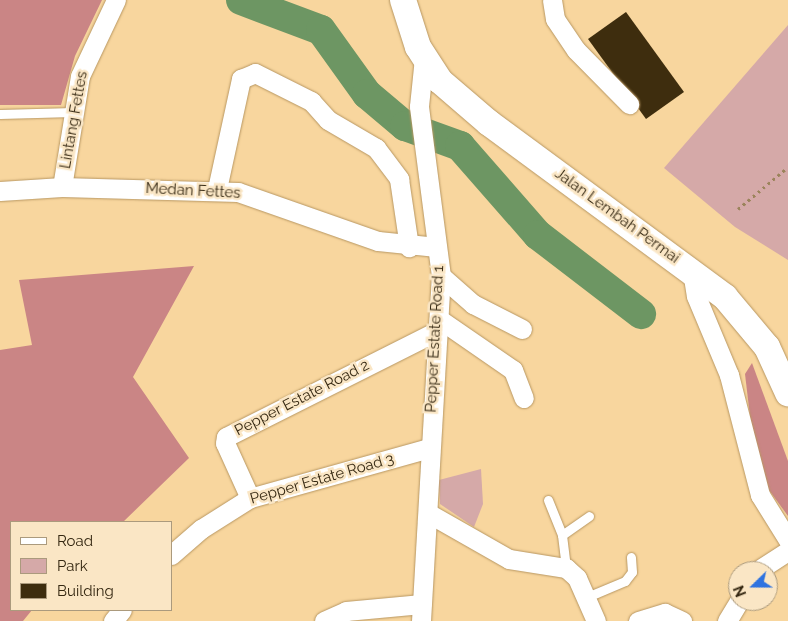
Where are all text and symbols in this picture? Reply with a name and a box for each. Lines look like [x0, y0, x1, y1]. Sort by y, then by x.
street label: Lintang Fettes [57, 70, 91, 170]
street label: Jalan Lembah Permai [551, 165, 683, 267]
street label: Medan Fettes [145, 180, 241, 202]
street label: Pepper Estate Road 1 [422, 265, 448, 413]
street label: Pepper Estate Road 2 [232, 356, 372, 440]
street label: Pepper Estate Road 3 [248, 450, 396, 508]
legend [10, 521, 172, 611]
text: Road [57, 532, 93, 550]
text: Park [57, 557, 88, 575]
north arrow [728, 561, 778, 611]
text: Building [57, 582, 114, 600]
text: N [731, 583, 749, 599]

